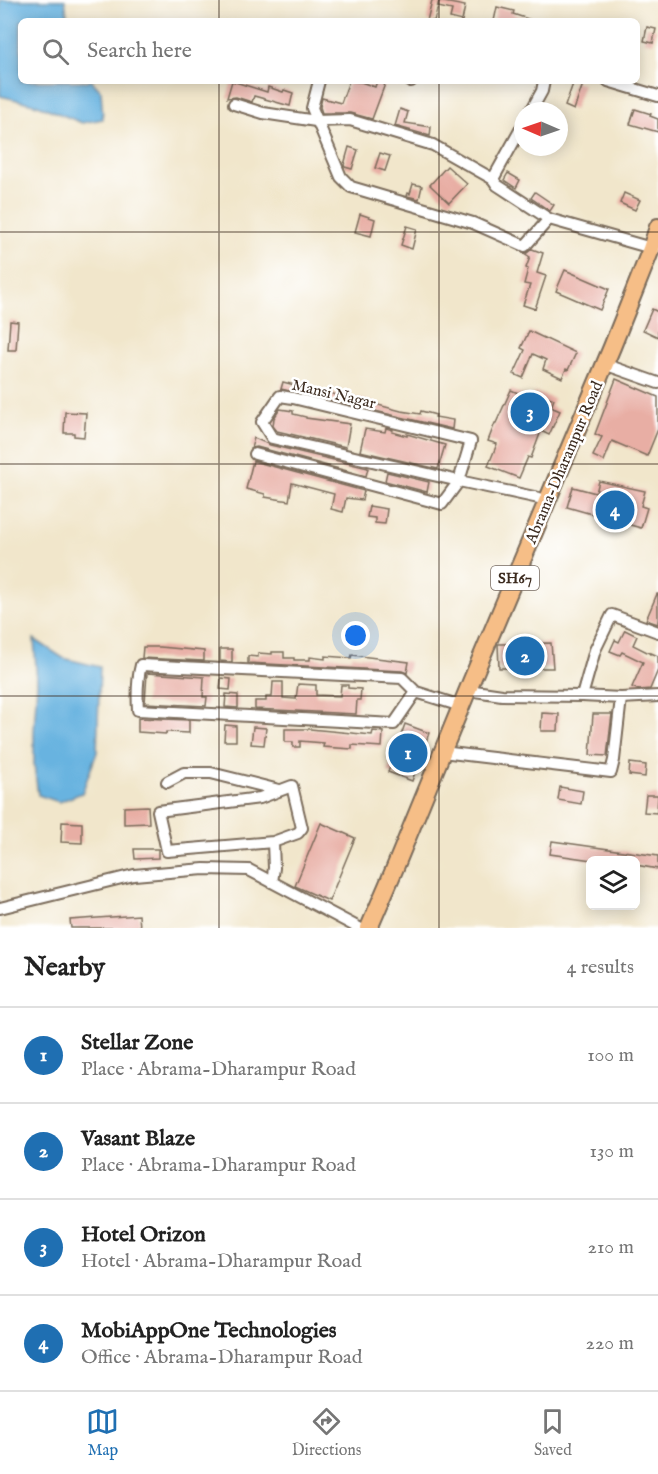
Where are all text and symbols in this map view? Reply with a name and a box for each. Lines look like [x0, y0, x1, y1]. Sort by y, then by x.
search box [18, 18, 640, 84]
icon: search [39, 35, 72, 68]
text: Search here [87, 37, 192, 65]
north arrow [514, 102, 568, 156]
street label: Mansi Nagar [290, 376, 378, 414]
street label: Abrama-Dharampur Road [521, 378, 608, 548]
pin: 3 [510, 390, 550, 434]
pin: 4 [596, 488, 634, 532]
road number: SH67 [491, 566, 539, 590]
your location [341, 621, 370, 650]
pin: 2 [506, 634, 544, 678]
pin: 1 [388, 730, 428, 776]
map controls [586, 856, 640, 910]
button: layers [586, 856, 640, 910]
text: Nearby [24, 951, 105, 984]
text: 4 results [567, 955, 634, 980]
text: Stellar Zone [81, 1029, 193, 1057]
text: 1 [40, 1043, 47, 1068]
text: 100 m [587, 1043, 634, 1068]
text: Place · Abrama-Dharampur Road [81, 1057, 356, 1082]
text: Vasant Blaze [81, 1125, 195, 1153]
text: 2 [39, 1139, 48, 1164]
text: 130 m [589, 1139, 634, 1164]
text: Place · Abrama-Dharampur Road [81, 1153, 356, 1178]
text: Hotel Orizon [81, 1221, 206, 1249]
text: 3 [40, 1235, 47, 1260]
text: 210 m [588, 1235, 634, 1260]
text: Hotel · Abrama-Dharampur Road [81, 1249, 362, 1274]
text: MobiAppOne Technologies [81, 1317, 337, 1345]
text: 4 [39, 1331, 48, 1356]
text: 220 m [586, 1331, 634, 1356]
text: Office · Abrama-Dharampur Road [81, 1345, 362, 1370]
tab: Map [86, 1405, 119, 1461]
tab: Directions [292, 1405, 361, 1461]
tab: Saved [534, 1405, 572, 1461]

